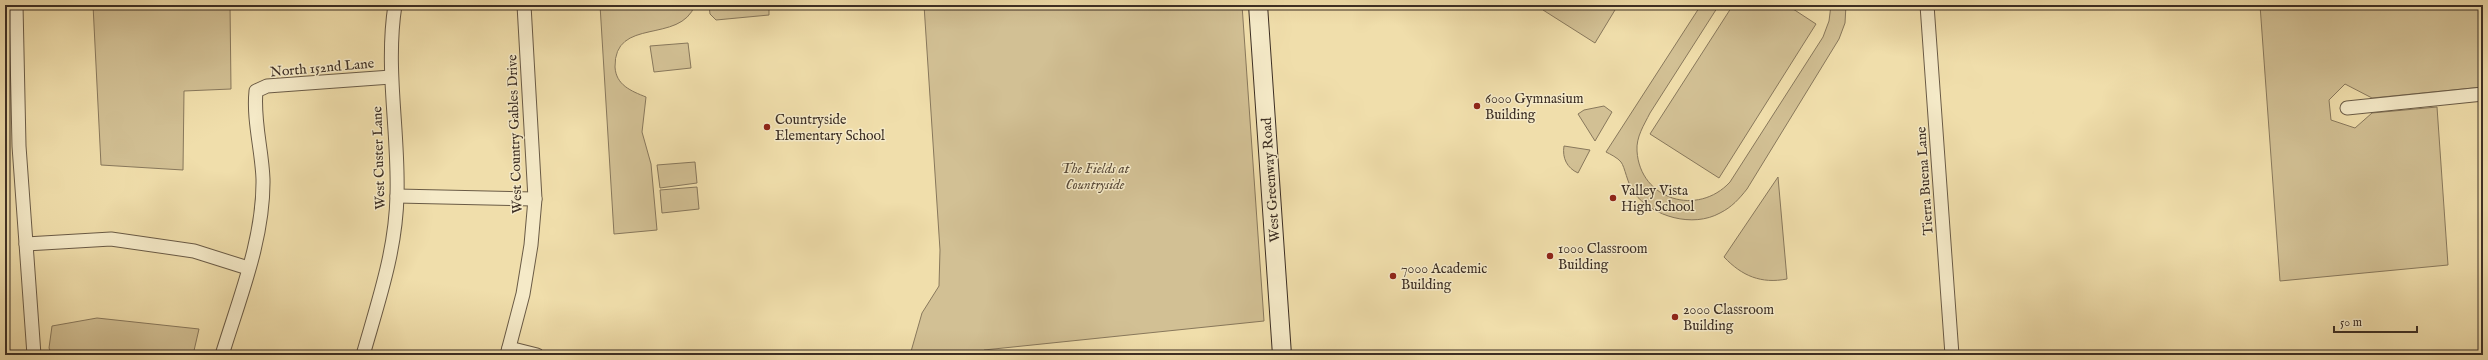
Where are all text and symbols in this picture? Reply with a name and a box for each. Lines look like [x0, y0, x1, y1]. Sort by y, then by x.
street label: West Country Gables Drive [503, 53, 527, 214]
street label: North 152nd Lane [269, 54, 375, 82]
place label: 6000 Gymnasium Building [1485, 90, 1584, 124]
marker: 6000 Gymnasium Building [1472, 101, 1482, 111]
street label: West Custer Lane [368, 105, 390, 210]
place label: Countryside Elementary School [775, 111, 885, 145]
street label: West Greenway Road [1258, 116, 1284, 243]
marker: Countryside Elementary School [762, 122, 772, 132]
street label: Tierra Buena Lane [1912, 125, 1938, 236]
park label: The Fields at Countryside [1061, 160, 1130, 194]
place label: Valley Vista High School [1620, 182, 1694, 216]
marker: Valley Vista High School [1608, 193, 1618, 203]
place label: 1000 Classroom Building [1558, 240, 1648, 274]
marker: 1000 Classroom Building [1545, 251, 1555, 261]
place label: 7000 Academic Building [1401, 260, 1487, 294]
marker: 7000 Academic Building [1388, 271, 1398, 281]
place label: 2000 Classroom Building [1683, 301, 1774, 335]
scale bar [2334, 308, 2417, 334]
marker: 2000 Classroom Building [1670, 312, 1680, 322]
text: 50 m [2340, 315, 2362, 330]

